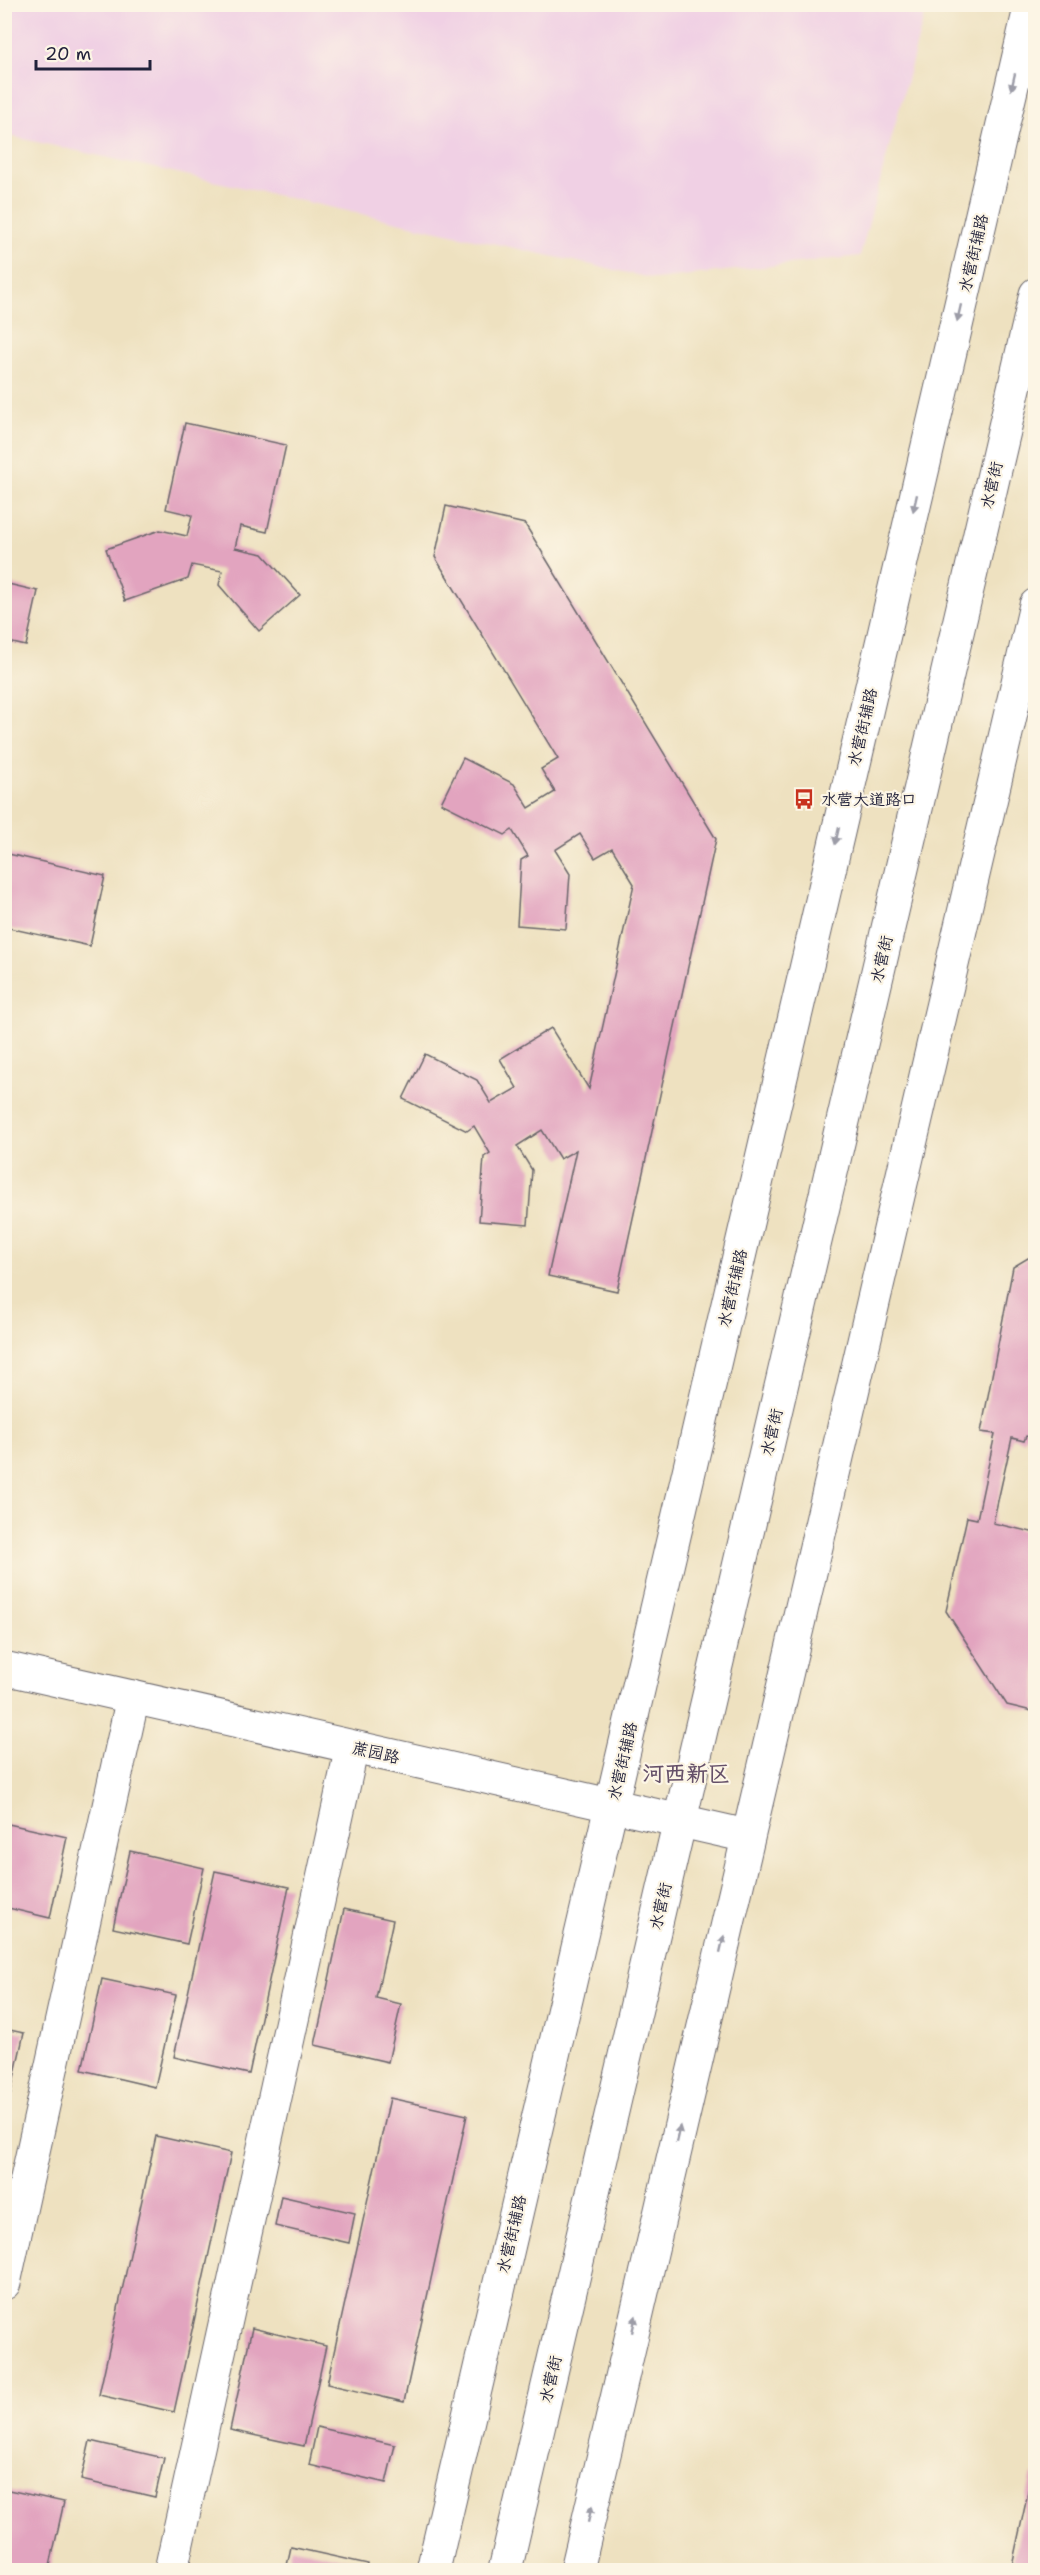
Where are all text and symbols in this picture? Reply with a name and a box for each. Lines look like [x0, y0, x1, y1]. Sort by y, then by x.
scale bar [36, 33, 150, 71]
text: 20 m [45, 42, 91, 66]
one-way arrow [1007, 73, 1017, 91]
street label: 水营街辅路 [954, 212, 993, 294]
one-way arrow [953, 304, 963, 322]
street label: 水营街 [976, 459, 1007, 511]
one-way arrow [909, 493, 919, 512]
street label: 水营街辅路 [843, 686, 882, 768]
bus stop icon: 水营大道路口 [792, 787, 816, 811]
place label: 水营大道路口 [821, 789, 917, 810]
one-way arrow [832, 827, 841, 846]
street label: 水营街 [866, 933, 897, 985]
street label: 水营街辅路 [713, 1247, 752, 1329]
street label: 水营街 [756, 1406, 787, 1458]
street label: 水营街辅路 [603, 1720, 642, 1802]
street label: 蔗园路 [350, 1737, 402, 1768]
district label: 河西新区 [642, 1759, 730, 1788]
street label: 水营街 [645, 1880, 676, 1932]
one-way arrow [718, 1934, 727, 1953]
one-way arrow [674, 2124, 683, 2143]
street label: 水营街辅路 [492, 2193, 531, 2275]
one-way arrow [630, 2314, 639, 2333]
street label: 水营街 [535, 2353, 566, 2405]
one-way arrow [586, 2504, 595, 2523]

